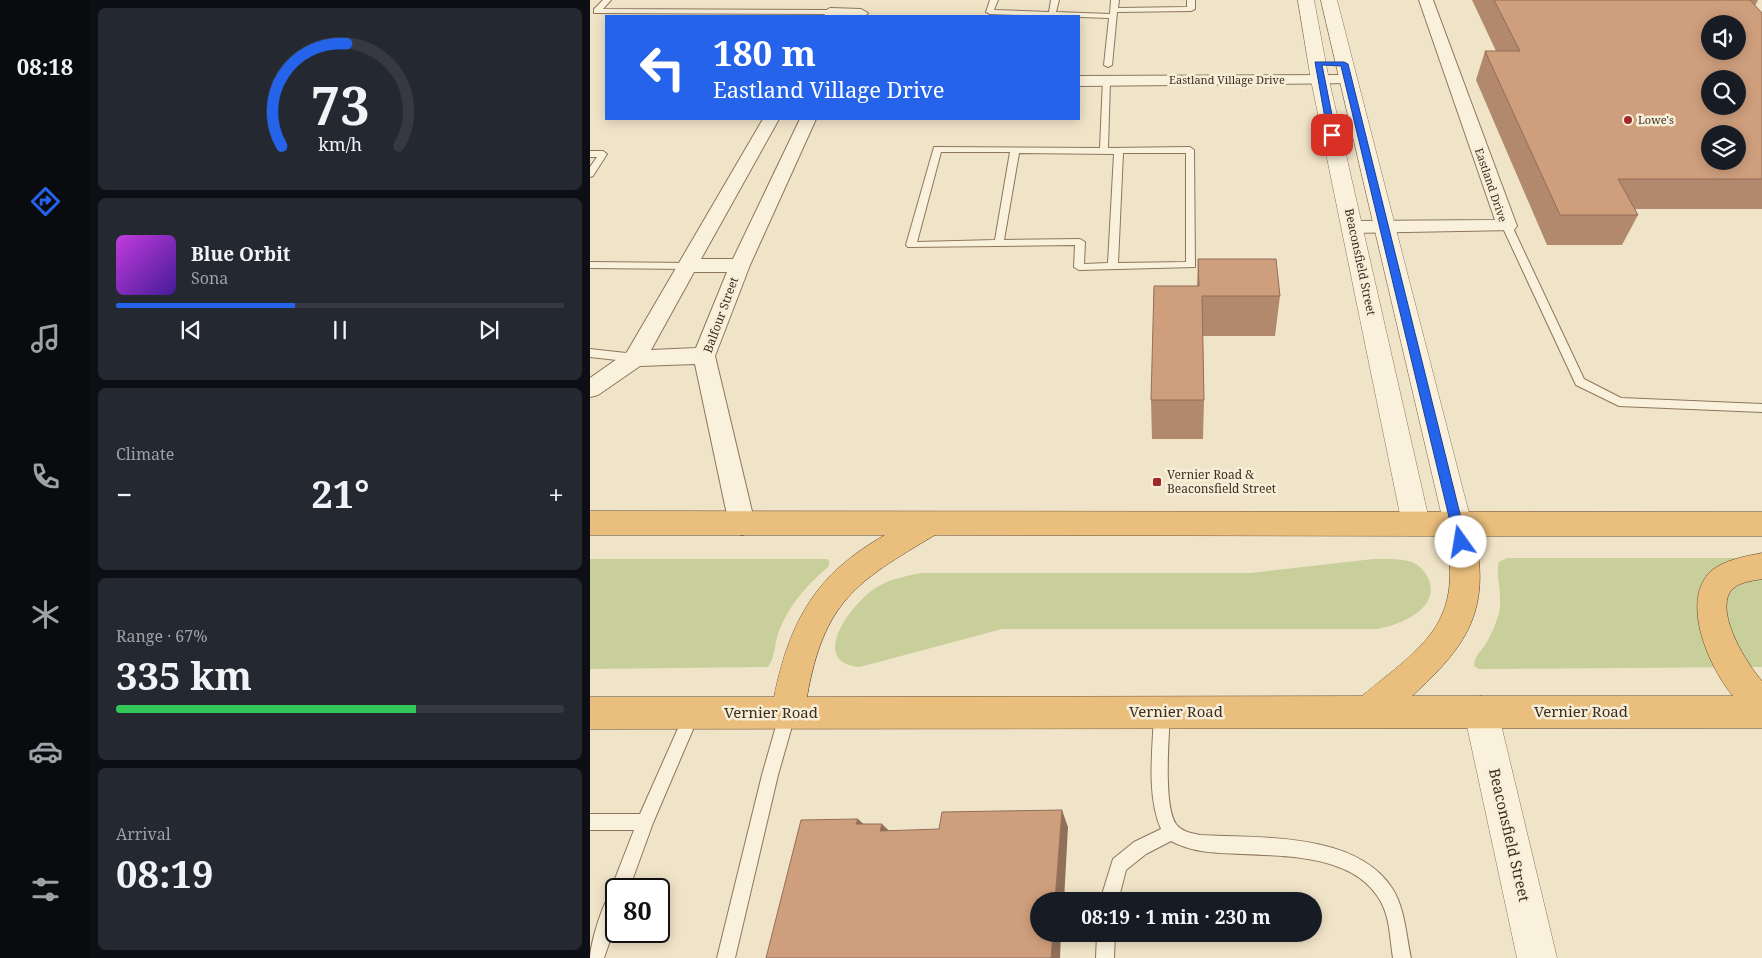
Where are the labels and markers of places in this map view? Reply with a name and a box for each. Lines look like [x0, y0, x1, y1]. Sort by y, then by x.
place label: Lowe's [1638, 112, 1674, 127]
pin [1311, 114, 1353, 156]
marker: Lowe's [1622, 114, 1634, 126]
place label: Vernier Road & Beaconsfield Street [1167, 466, 1276, 497]
marker: Vernier Road & Beaconsfield Street [1151, 476, 1163, 488]

